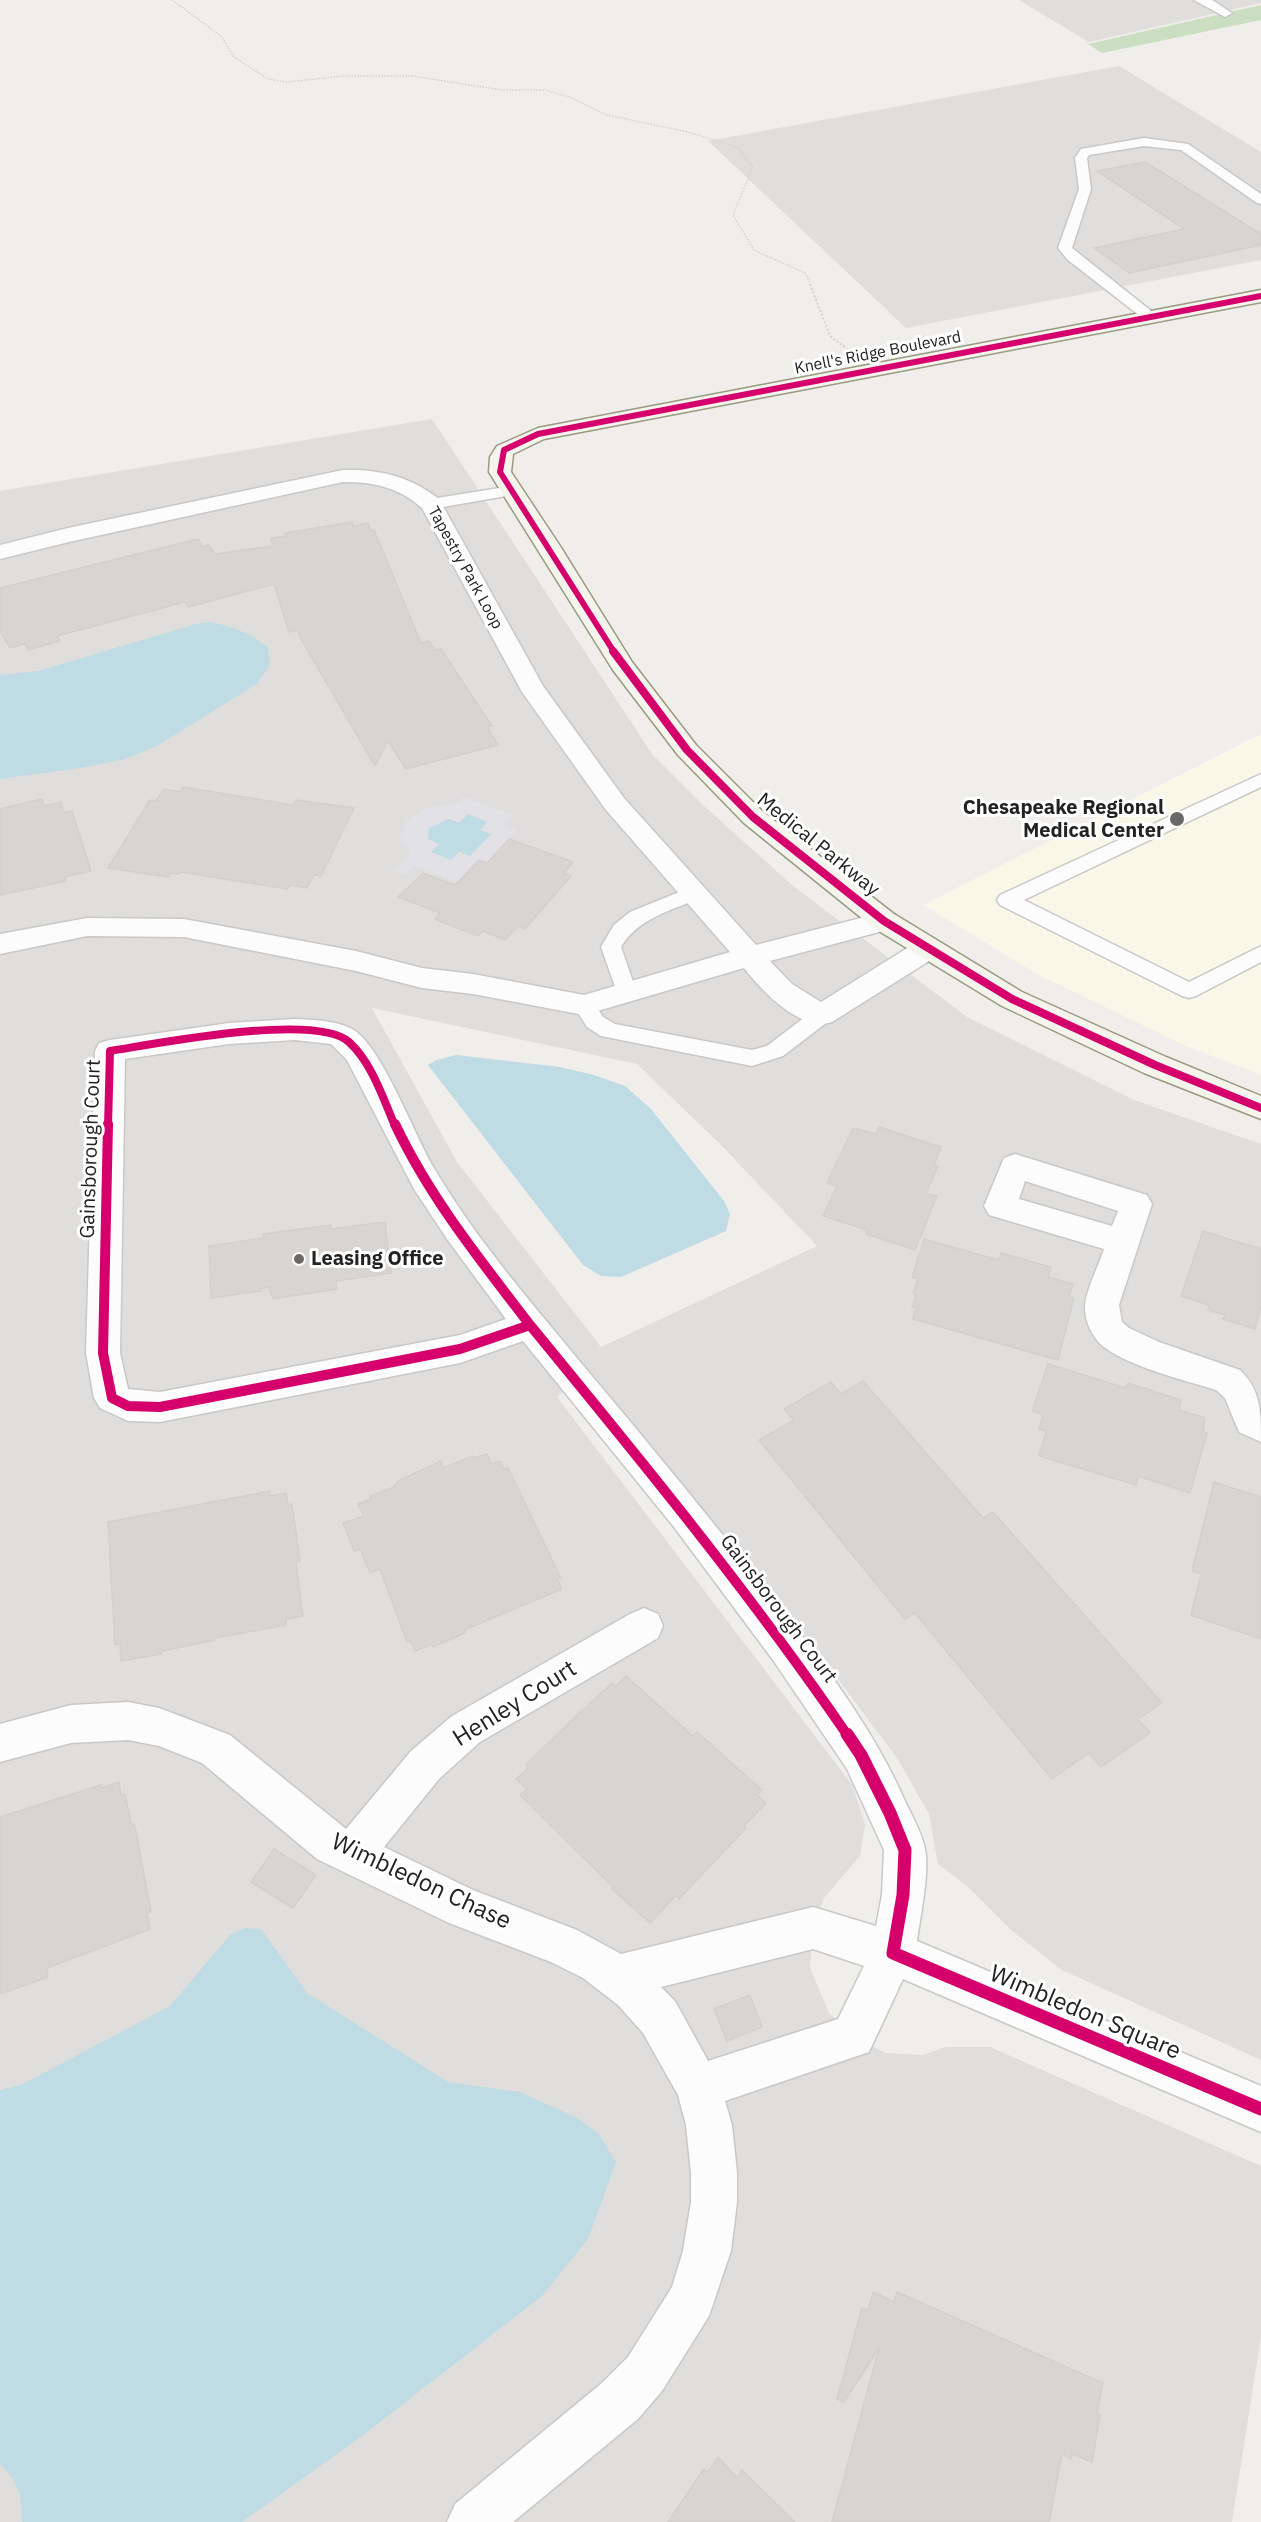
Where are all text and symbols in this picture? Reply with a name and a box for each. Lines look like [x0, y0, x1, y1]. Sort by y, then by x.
street label: Knell's Ridge Boulevard [793, 327, 963, 379]
street label: Tapestry Park Loop [423, 503, 507, 633]
street label: Medical Parkway [752, 788, 884, 902]
place label: Chesapeake Regional Medical Center [963, 796, 1164, 843]
marker: Chesapeake Regional Medical Center [1168, 810, 1186, 828]
street label: Gainsborough Court [76, 1059, 106, 1239]
place label: Leasing Office [311, 1247, 443, 1271]
marker: Leasing Office [292, 1252, 306, 1266]
street label: Gainsborough Court [714, 1530, 842, 1688]
street label: Henley Court [448, 1655, 582, 1753]
street label: Wimbledon Chase [327, 1828, 515, 1936]
street label: Wimbledon Square [985, 1960, 1185, 2066]

